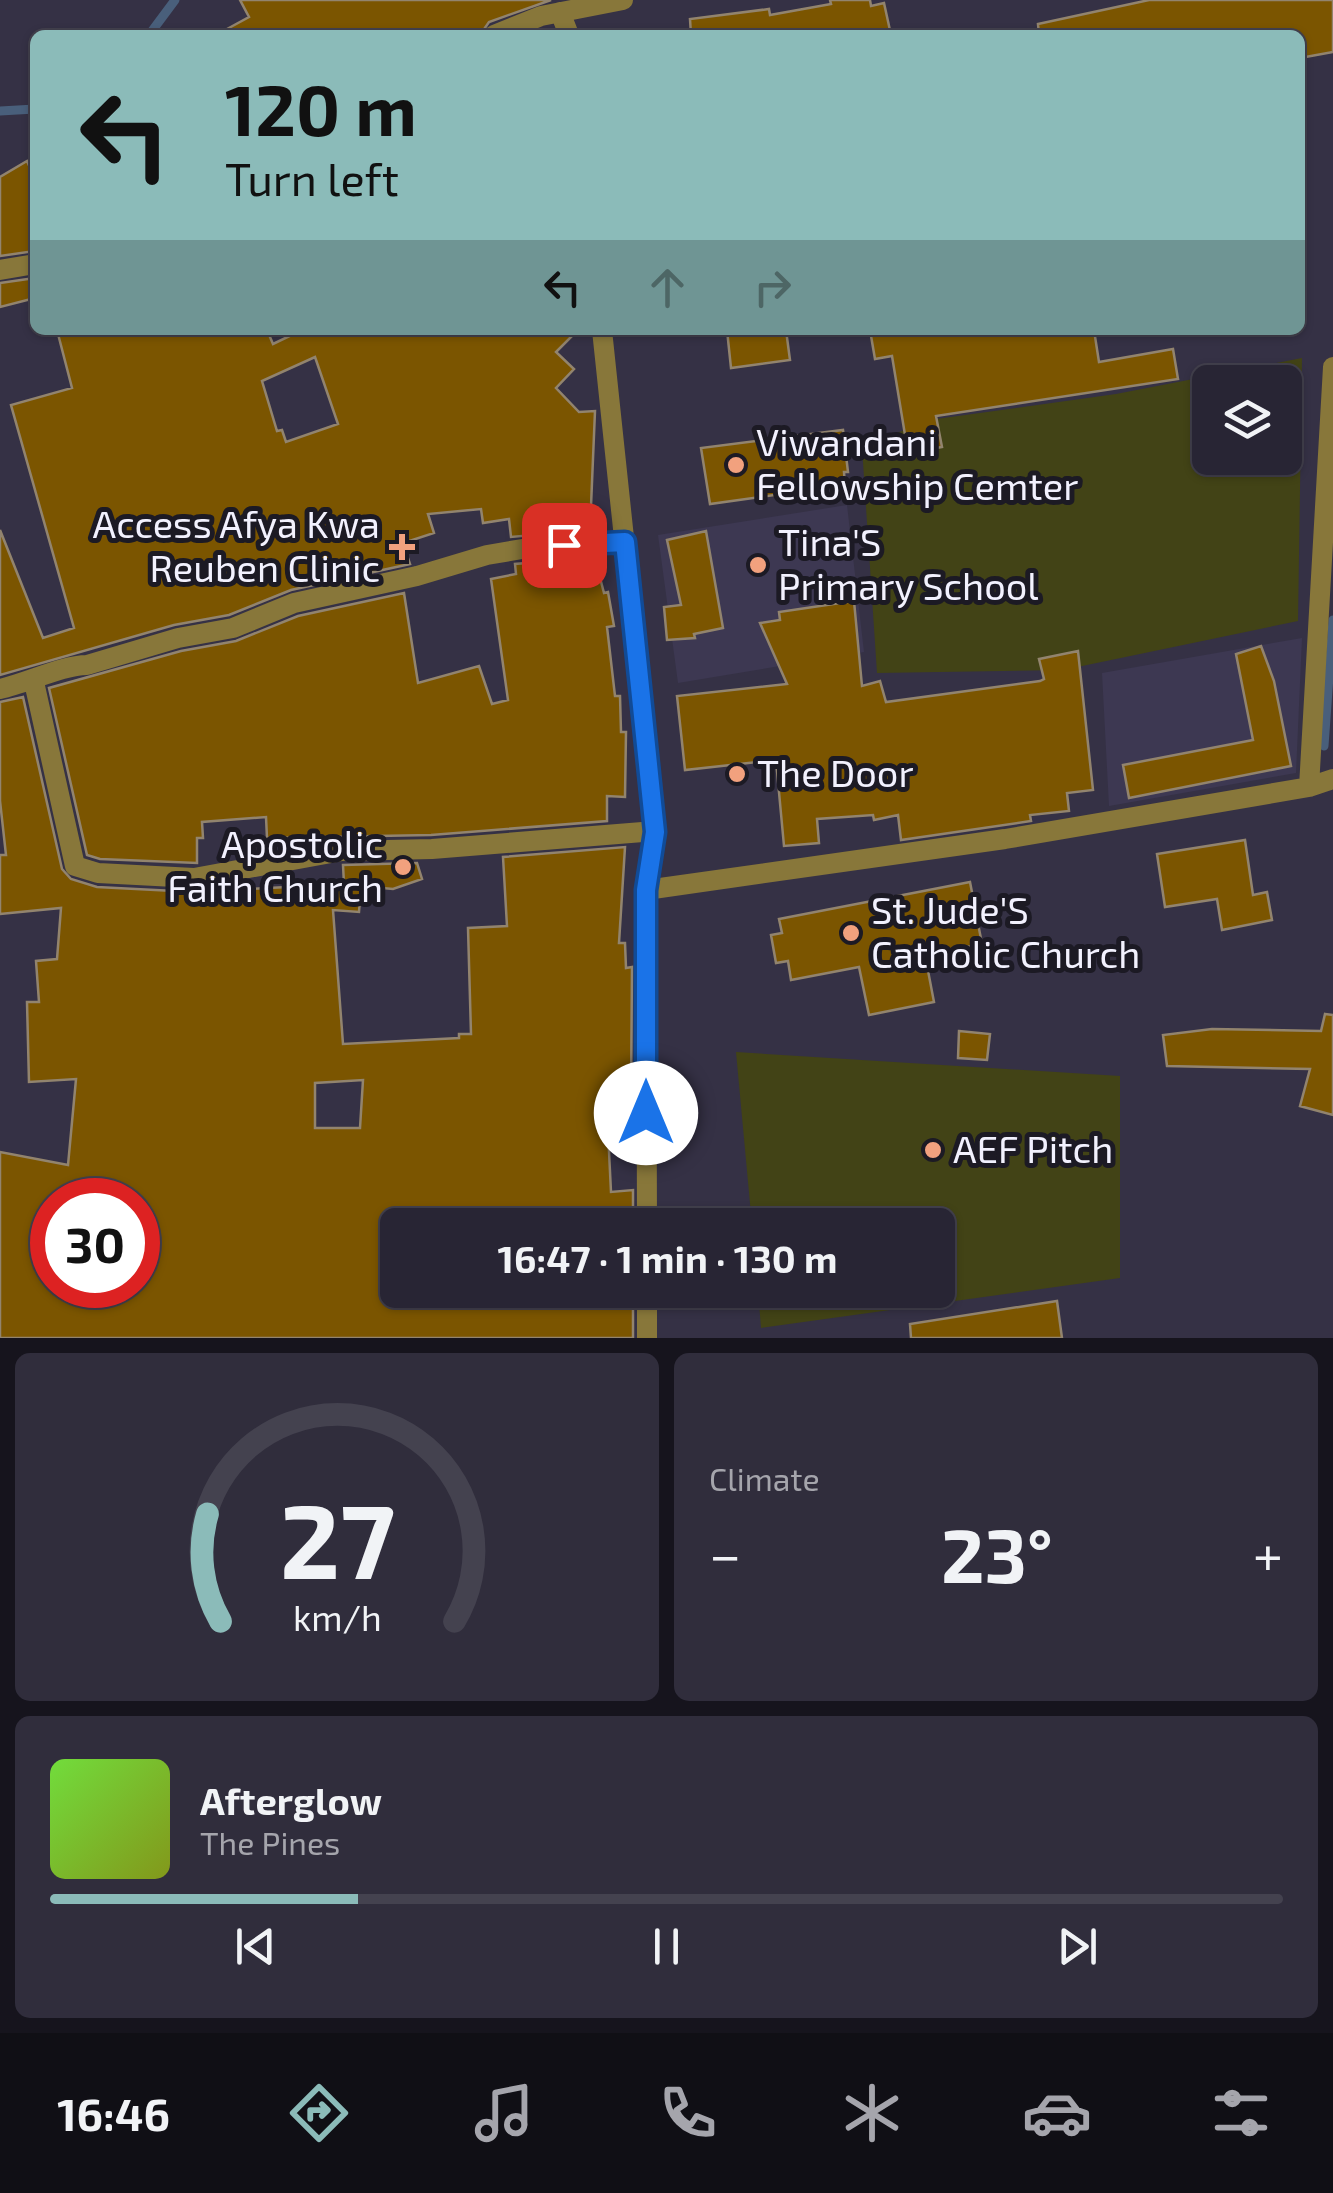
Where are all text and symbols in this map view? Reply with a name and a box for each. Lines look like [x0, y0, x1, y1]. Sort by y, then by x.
text: 120 m [225, 66, 417, 150]
icon: left [60, 70, 190, 200]
text: Turn left [225, 151, 399, 205]
icon: left [535, 260, 590, 315]
icon: ahead [640, 260, 695, 315]
icon: right [745, 260, 800, 315]
map controls [1192, 365, 1302, 475]
button: layers [1192, 365, 1302, 475]
place label: Viwandani Fellowship Cemter [756, 418, 1078, 508]
marker: Viwandani Fellowship Cemter [725, 454, 747, 476]
place label: Access Afya Kwa Reuben Clinic [93, 500, 380, 590]
pin [522, 503, 607, 588]
icon: arrive [537, 518, 592, 573]
place label: Tina'S Primary School [778, 518, 1039, 608]
marker: Access Afya Kwa Reuben Clinic [389, 534, 415, 560]
marker: Tina'S Primary School [747, 554, 769, 576]
place label: The Door [757, 749, 914, 795]
marker: The Door [726, 763, 748, 785]
place label: Apostolic Faith Church [167, 820, 383, 910]
marker: Apostolic Faith Church [392, 856, 414, 878]
place label: St. Jude'S Catholic Church [871, 886, 1140, 976]
marker: St. Jude'S Catholic Church [840, 922, 862, 944]
position arrow [594, 1061, 698, 1165]
place label: AEF Pitch [953, 1125, 1113, 1171]
marker: AEF Pitch [922, 1139, 944, 1161]
speed limit sign: 30 [30, 1178, 160, 1308]
text: 16:47 · 1 min · 130 m [498, 1235, 837, 1281]
text: Climate [709, 1459, 820, 1497]
text: 27 [279, 1475, 395, 1600]
text: 23° [941, 1508, 1053, 1598]
text: − [709, 1520, 741, 1586]
text: + [1253, 1520, 1283, 1586]
text: km/h [293, 1595, 381, 1638]
text: Afterglow [200, 1777, 382, 1823]
text: The Pines [200, 1823, 340, 1861]
icon: previous [228, 1919, 283, 1974]
icon: pause [639, 1919, 694, 1974]
icon: next [1050, 1919, 1105, 1974]
icon: directions [284, 2078, 354, 2148]
icon: music [469, 2078, 539, 2148]
icon: phone [653, 2078, 723, 2148]
icon: climate [837, 2078, 907, 2148]
icon: car [1022, 2078, 1092, 2148]
icon: filters [1206, 2078, 1276, 2148]
text: 16:46 [57, 2086, 170, 2140]

